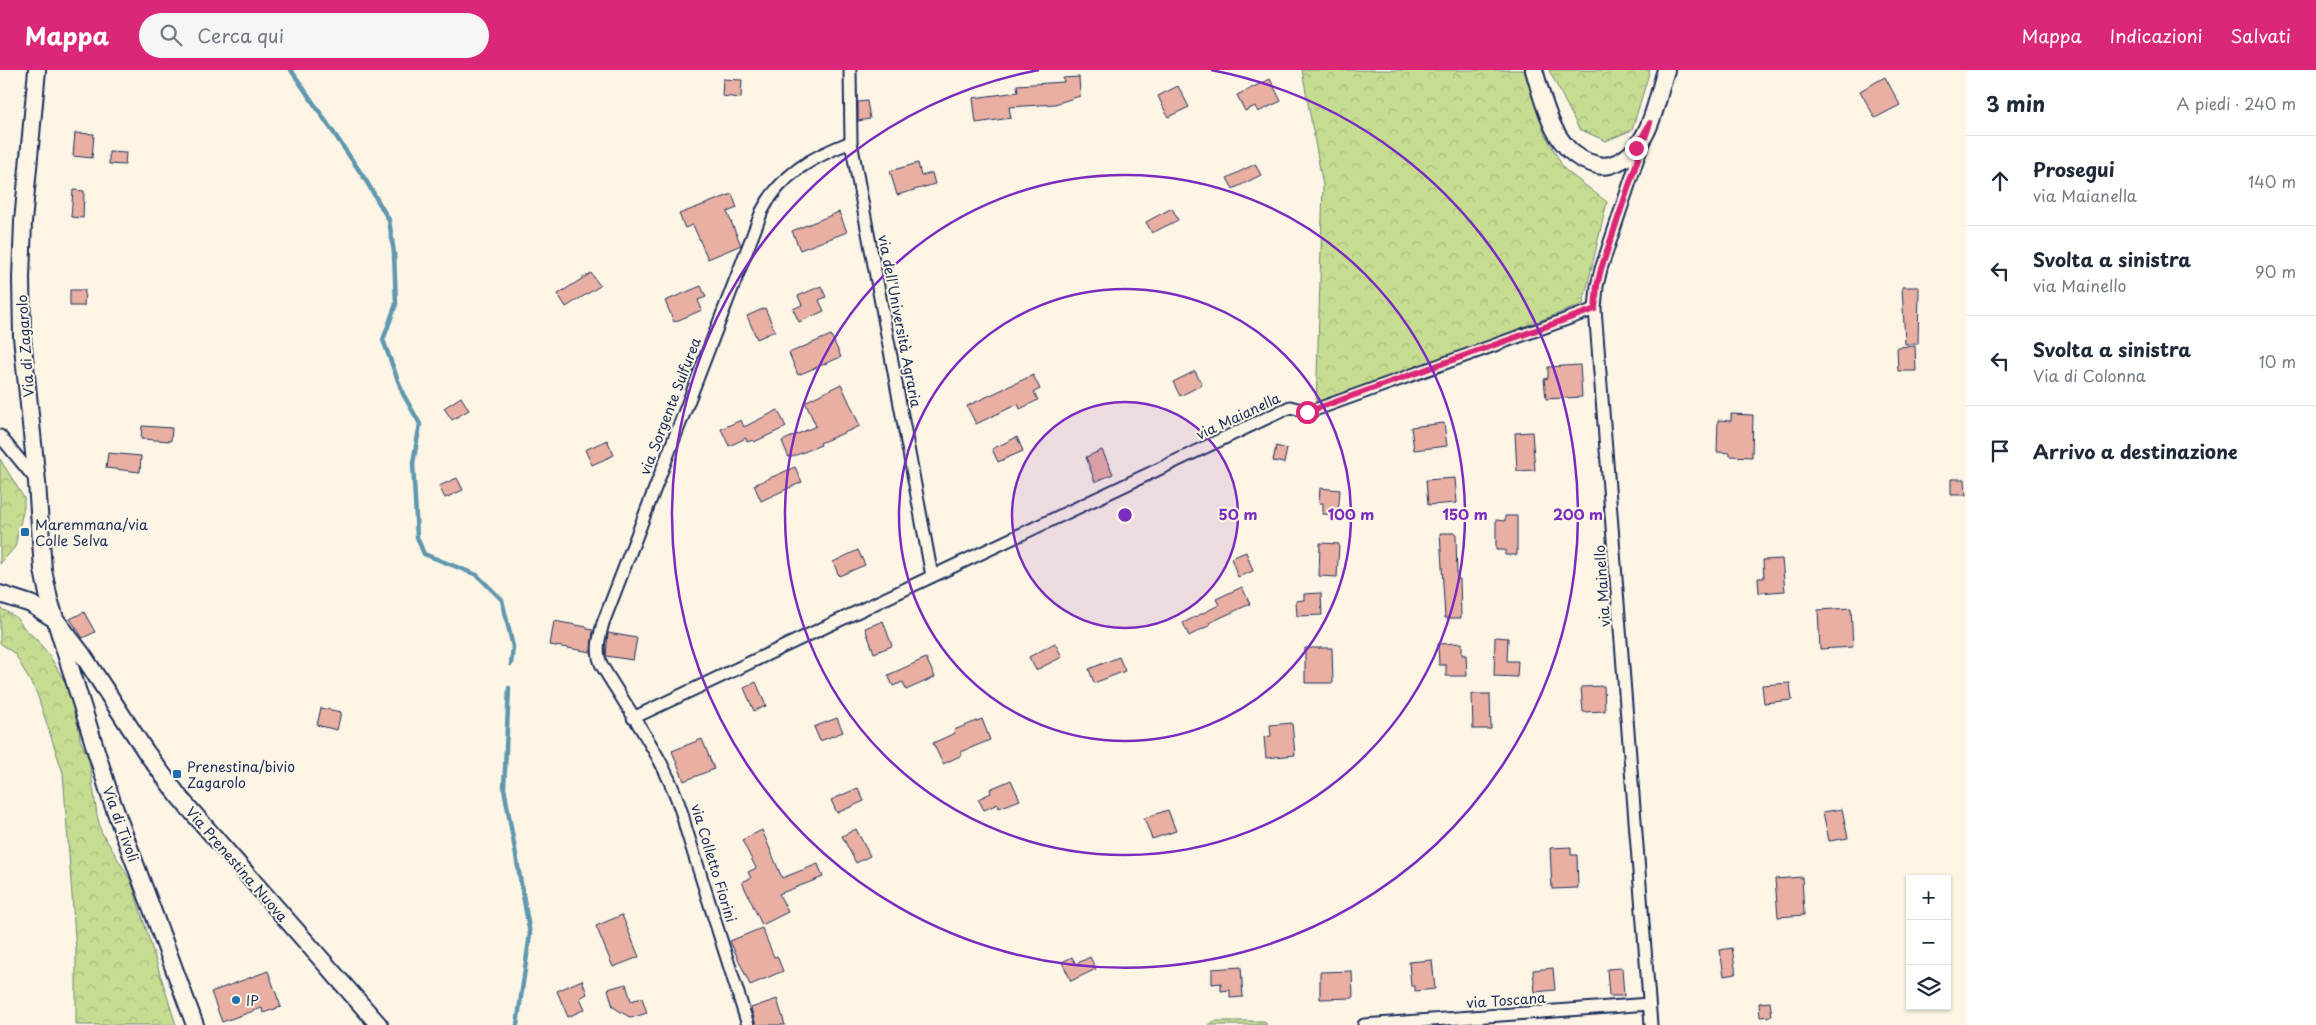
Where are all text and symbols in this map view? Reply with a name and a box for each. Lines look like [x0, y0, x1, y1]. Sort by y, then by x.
search box [139, 13, 489, 58]
text: Mappa [25, 17, 109, 53]
icon: search [157, 21, 185, 49]
text: Cerca qui [197, 21, 284, 49]
text: Mappa [2022, 22, 2082, 49]
text: Indicazioni [2110, 22, 2203, 49]
text: Salvati [2231, 22, 2291, 49]
text: 3 min [1986, 87, 2045, 119]
text: A piedi · 240 m [2177, 91, 2296, 115]
route end [1625, 137, 1648, 160]
text: Prosegui [2033, 155, 2115, 183]
icon: ahead [1986, 167, 2014, 195]
text: 140 m [2248, 169, 2296, 193]
text: via Maianella [2033, 183, 2137, 207]
street label: via dell'Università Agraria [873, 233, 927, 410]
text: Svolta a sinistra [2033, 245, 2191, 273]
icon: left [1986, 257, 2014, 285]
text: 90 m [2255, 259, 2296, 283]
text: via Mainello [2033, 273, 2127, 297]
street label: Via di Zagarolo [11, 294, 39, 398]
street label: via Sorgente Sulfurea [634, 334, 706, 478]
text: Svolta a sinistra [2033, 335, 2191, 363]
icon: left [1986, 347, 2014, 375]
text: 10 m [2259, 349, 2296, 373]
text: Via di Colonna [2033, 363, 2146, 387]
street label: via Maianella [1192, 387, 1284, 445]
route start [1296, 401, 1319, 424]
icon: arrive [1986, 437, 2014, 465]
text: Arrivo a destinazione [2033, 437, 2238, 465]
text: 50 m [1219, 502, 1257, 525]
text: 100 m [1328, 502, 1374, 525]
text: 150 m [1442, 502, 1488, 525]
text: 200 m [1553, 502, 1603, 525]
centre of rings [1116, 506, 1134, 524]
place label: Maremmana/via Colle Selva [35, 514, 148, 551]
marker: Maremmana/via Colle Selva [19, 526, 31, 538]
street label: via Mainello [1589, 544, 1615, 628]
place label: Prenestina/bivio Zagarolo [187, 756, 295, 793]
marker: Prenestina/bivio Zagarolo [171, 768, 183, 780]
street label: Via di Tivoli [98, 783, 144, 865]
street label: via Colletto Fiorini [686, 801, 742, 925]
street label: Via Prenestina Nuova [181, 802, 293, 927]
map controls [1906, 875, 1951, 1010]
button: + [1906, 875, 1951, 920]
button: − [1906, 920, 1951, 965]
button: layers [1906, 965, 1951, 1010]
street label: via Toscana [1466, 987, 1547, 1013]
place label: IP [246, 990, 259, 1011]
marker: IP [230, 994, 242, 1006]

